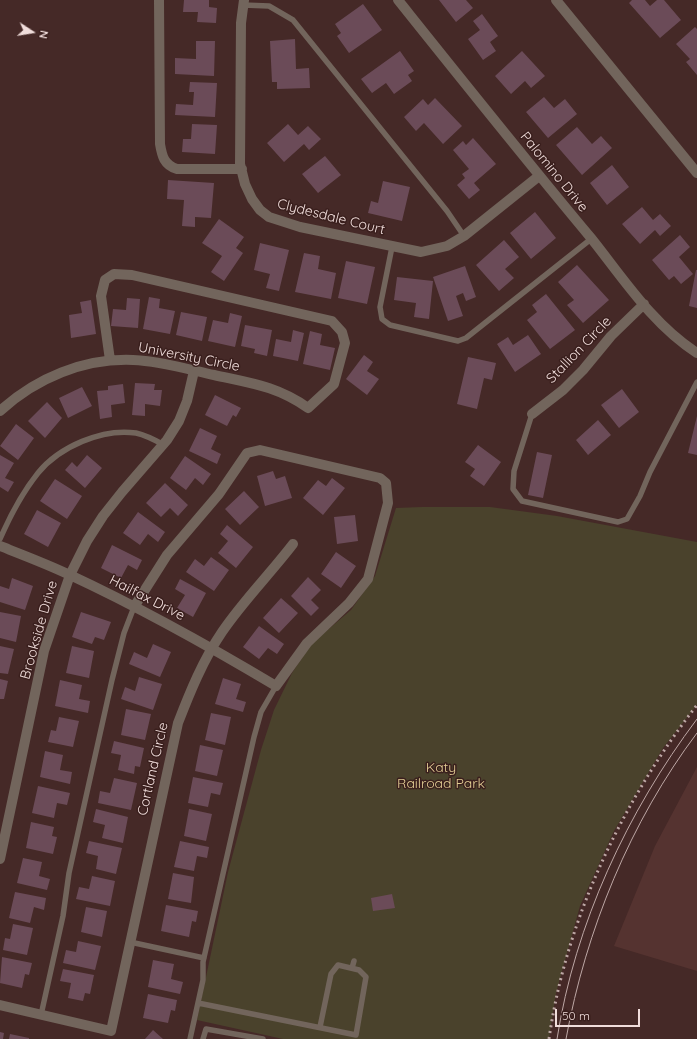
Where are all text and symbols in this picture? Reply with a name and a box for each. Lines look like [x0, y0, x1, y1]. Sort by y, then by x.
north arrow [12, 12, 52, 52]
text: N [36, 29, 51, 40]
street label: Palomino Drive [517, 129, 591, 215]
street label: Clydesdale Court [275, 195, 387, 239]
street label: Stallion Circle [543, 313, 615, 387]
street label: University Circle [137, 339, 241, 375]
street label: Hailfax Drive [106, 572, 188, 624]
street label: Brookside Drive [17, 579, 61, 681]
street label: Cortland Circle [134, 721, 172, 817]
park label: Katy Railroad Park [397, 760, 485, 792]
scale bar [557, 1001, 642, 1027]
text: 50 m [562, 1008, 590, 1023]

